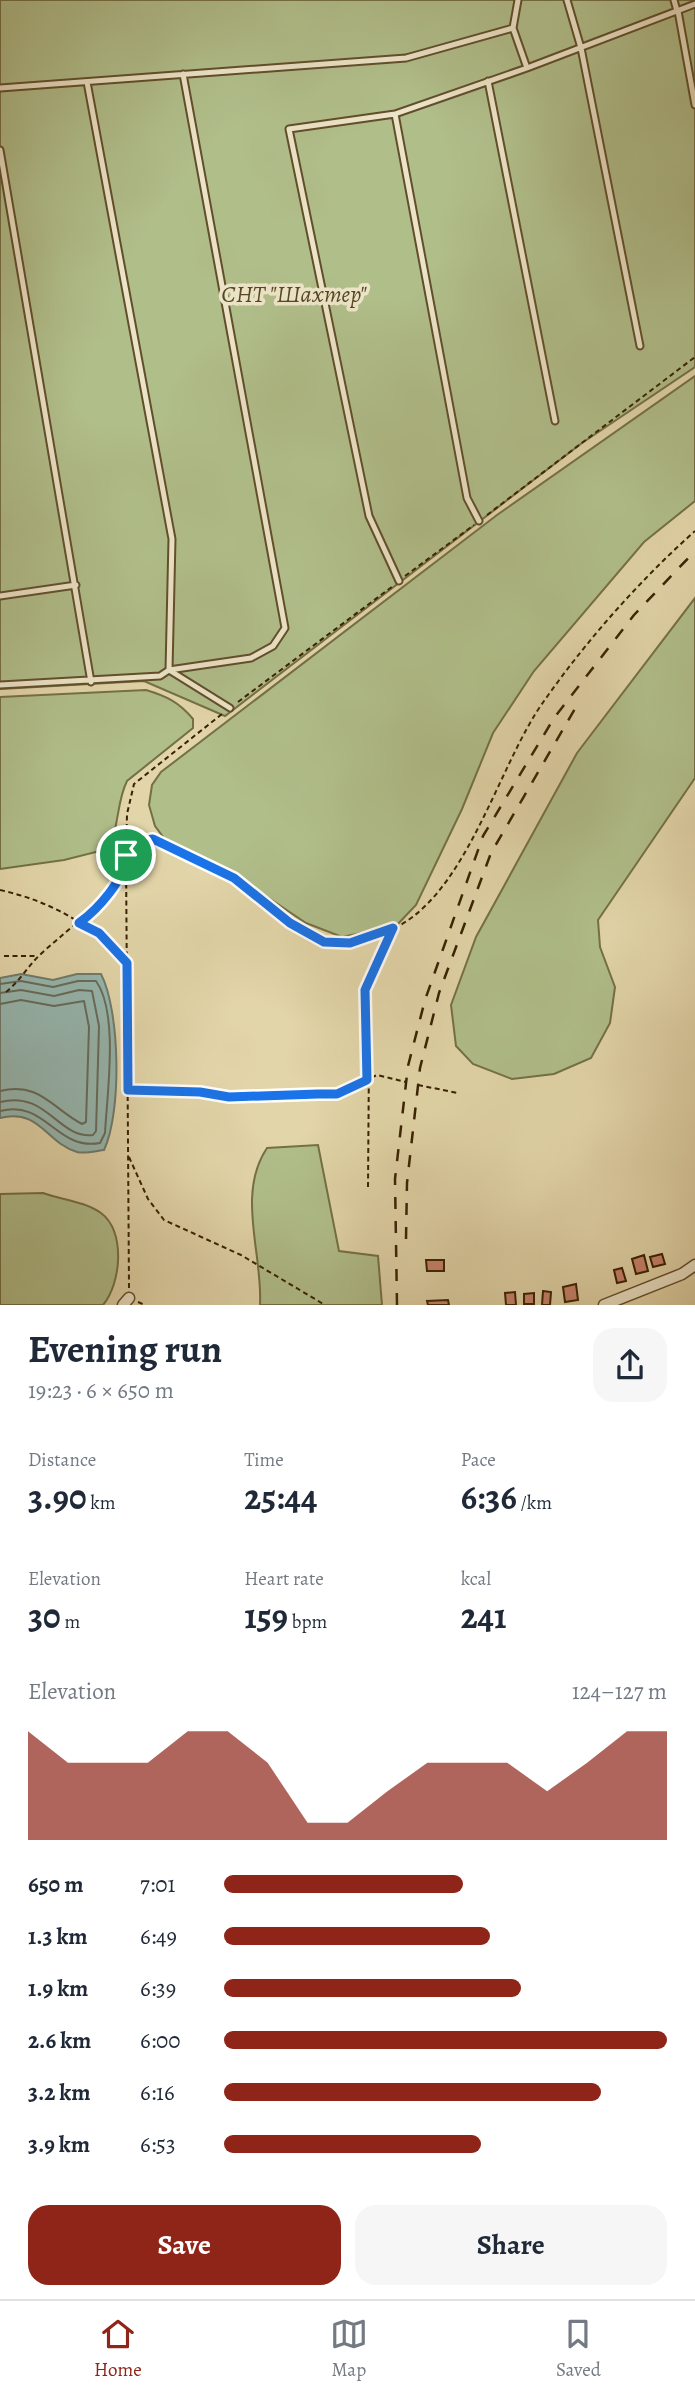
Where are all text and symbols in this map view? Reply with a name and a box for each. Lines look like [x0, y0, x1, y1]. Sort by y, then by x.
park label: СНТ "Шахтер" [221, 278, 368, 310]
pin [96, 825, 156, 885]
icon: arrive [107, 836, 145, 874]
text: Evening run [28, 1323, 222, 1375]
button: share [593, 1328, 667, 1402]
text: 19:23 · 6 × 650 m [28, 1375, 174, 1406]
text: Distance [28, 1447, 96, 1473]
text: Time [244, 1447, 284, 1473]
text: Pace [461, 1447, 496, 1473]
text: 3.90 [28, 1473, 87, 1521]
text: 25:44 [244, 1473, 317, 1521]
text: 6:36 [461, 1473, 517, 1521]
text: km [87, 1490, 116, 1516]
text: /km [517, 1490, 552, 1516]
text: Elevation [28, 1566, 101, 1592]
text: Heart rate [244, 1566, 324, 1592]
text: kcal [461, 1566, 491, 1592]
text: 30 [28, 1592, 61, 1640]
text: 159 [244, 1592, 288, 1640]
text: 241 [461, 1592, 507, 1640]
text: m [61, 1609, 80, 1635]
text: bpm [288, 1609, 327, 1635]
text: Elevation [28, 1676, 116, 1707]
text: 124–127 m [572, 1676, 667, 1707]
text: 650 m [28, 1869, 83, 1900]
text: 7:01 [140, 1869, 175, 1900]
text: 1.3 km [28, 1921, 88, 1952]
text: 6:49 [140, 1921, 177, 1952]
text: 1.9 km [28, 1973, 88, 2004]
text: 6:39 [140, 1973, 176, 2004]
text: 2.6 km [28, 2025, 91, 2056]
text: 6:00 [140, 2025, 181, 2056]
text: 3.2 km [28, 2077, 91, 2108]
text: 6:16 [140, 2077, 175, 2108]
text: 3.9 km [28, 2129, 90, 2160]
text: 6:53 [140, 2129, 176, 2160]
button: Save [28, 2205, 341, 2285]
button: Share [355, 2205, 667, 2285]
tab: Home [94, 2315, 142, 2383]
tab: Map [330, 2315, 368, 2383]
tab: Saved [556, 2315, 601, 2383]

